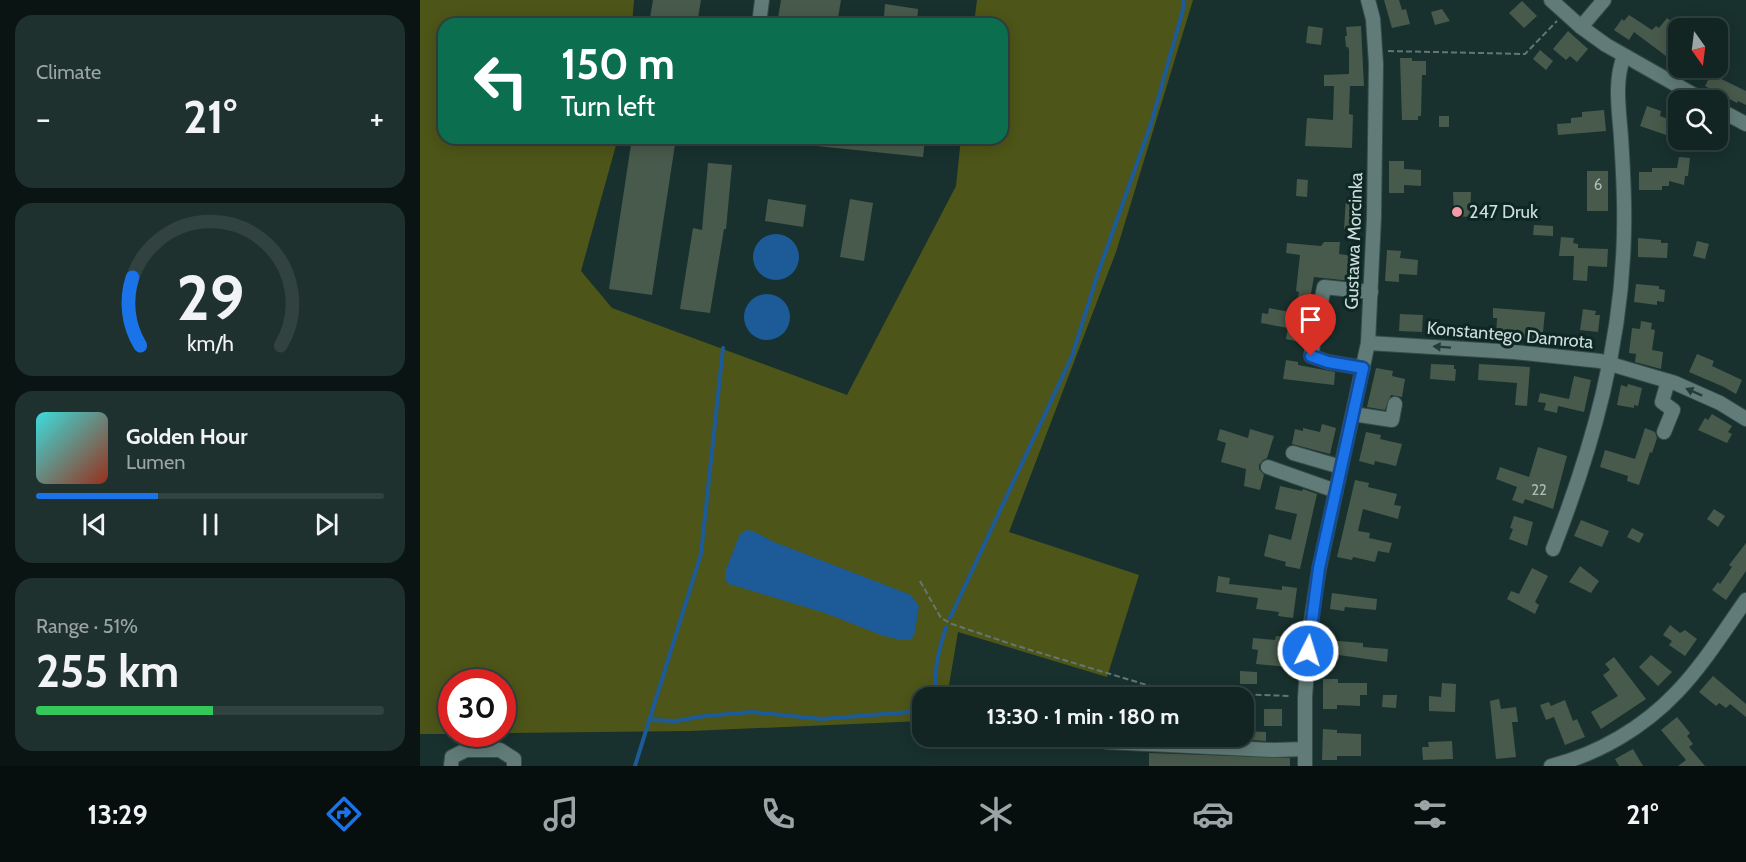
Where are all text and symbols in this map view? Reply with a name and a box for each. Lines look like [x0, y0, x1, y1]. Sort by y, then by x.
north arrow [1668, 18, 1728, 78]
map controls [1668, 18, 1728, 150]
text: 150 m [561, 38, 675, 90]
icon: left [462, 42, 540, 120]
text: Climate [36, 60, 101, 84]
text: 21° [183, 90, 237, 144]
text: Turn left [561, 90, 655, 123]
button: search [1668, 90, 1728, 150]
text: − [36, 98, 51, 138]
text: + [369, 98, 384, 138]
street label: Gustawa Morcinka [1341, 172, 1367, 310]
house number: 6 [1594, 176, 1602, 194]
place label: 247 Druk [1469, 201, 1539, 223]
marker: 247 Druk [1450, 205, 1464, 219]
text: 29 [176, 260, 244, 336]
pin [1285, 294, 1336, 356]
icon: arrive [1294, 303, 1327, 336]
street label: Konstantego Damrota [1426, 317, 1595, 353]
text: km/h [187, 331, 233, 357]
one-way arrow [1432, 343, 1451, 352]
one-way arrow [1685, 387, 1703, 396]
text: Golden Hour [126, 423, 247, 450]
text: Lumen [126, 450, 185, 474]
house number: 22 [1531, 481, 1547, 499]
icon: previous [78, 508, 111, 541]
icon: pause [194, 508, 227, 541]
icon: next [310, 508, 343, 541]
text: Range · 51% [36, 614, 138, 638]
position arrow [1276, 619, 1340, 683]
text: 255 km [36, 644, 179, 698]
speed limit sign: 30 [438, 669, 516, 747]
text: 13:30 · 1 min · 180 m [987, 703, 1179, 730]
icon: directions [323, 793, 365, 835]
icon: music [540, 793, 582, 835]
icon: phone [757, 793, 799, 835]
icon: climate [975, 793, 1017, 835]
icon: car [1192, 793, 1234, 835]
icon: filters [1409, 793, 1451, 835]
text: 13:29 [88, 798, 148, 831]
text: 21° [1626, 798, 1658, 831]

